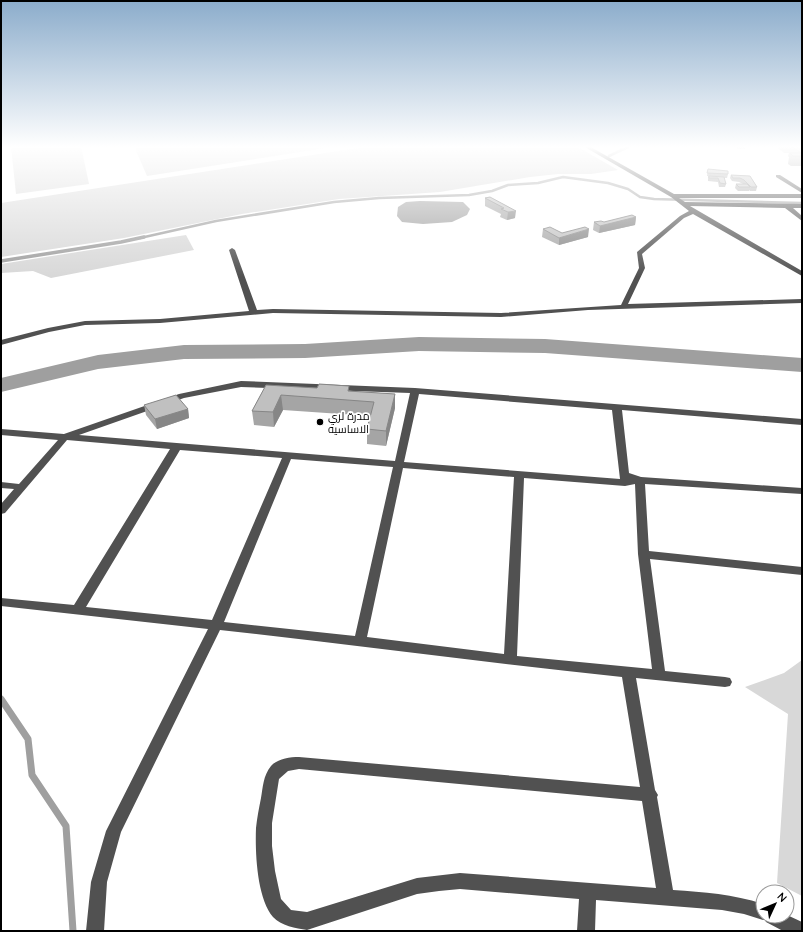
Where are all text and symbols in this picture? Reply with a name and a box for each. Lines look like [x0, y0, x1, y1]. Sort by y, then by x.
place label: مدرة لري الاساسیه [328, 409, 369, 436]
marker: مدرة لري الاساسیه [315, 417, 325, 427]
north arrow [755, 884, 795, 924]
text: N [774, 889, 790, 905]

